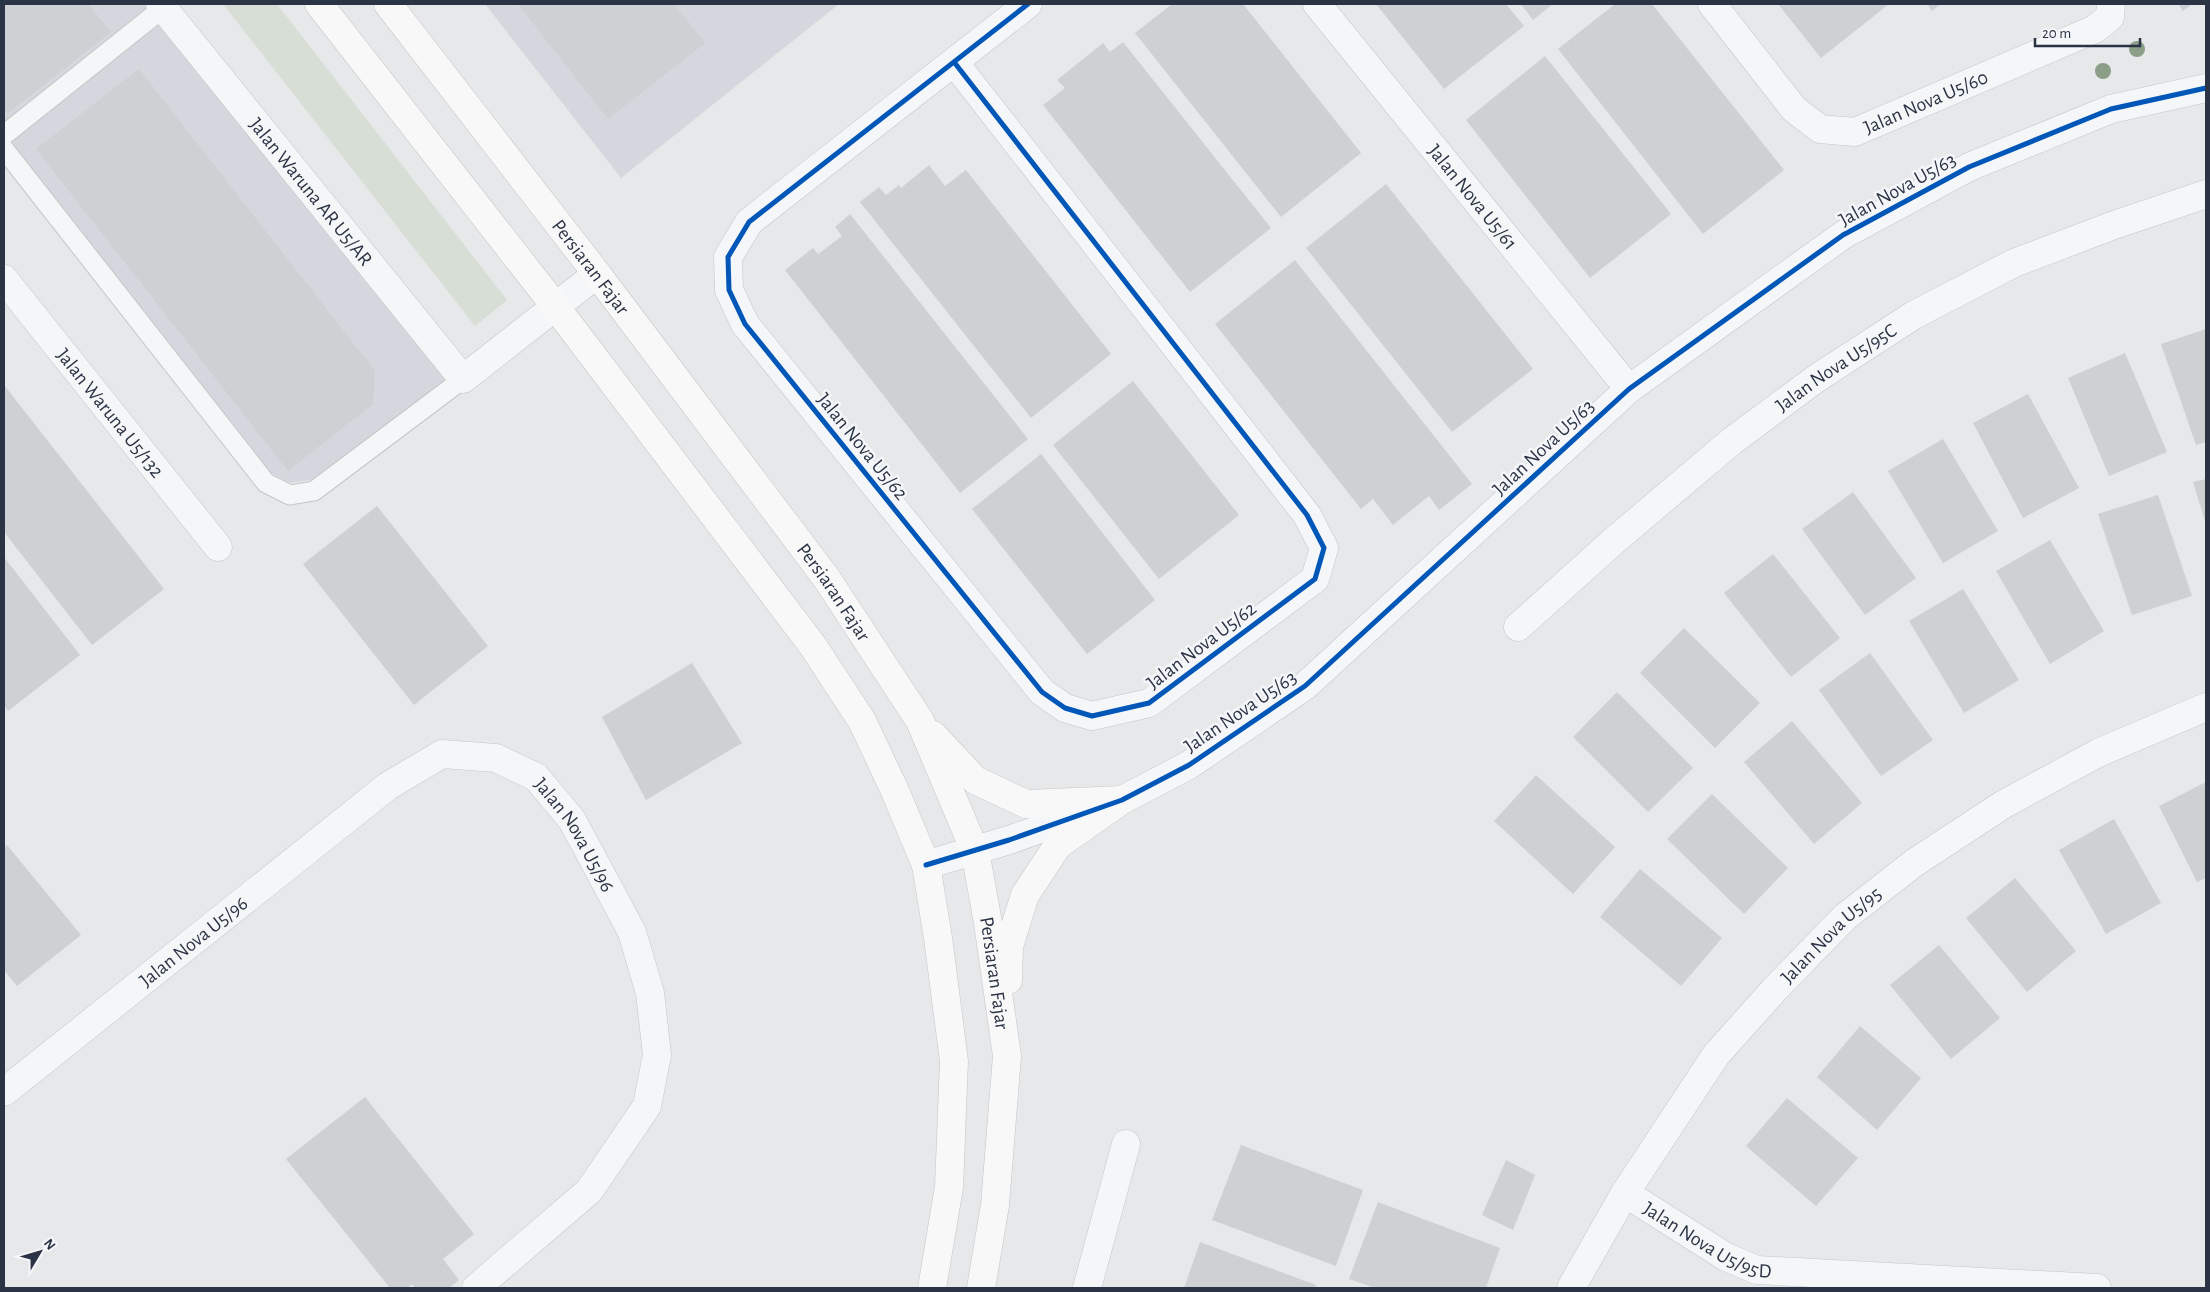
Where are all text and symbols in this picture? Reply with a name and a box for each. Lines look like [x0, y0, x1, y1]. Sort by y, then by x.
scale bar [2035, 15, 2140, 47]
text: 20 m [2042, 26, 2071, 41]
street label: Jalan Nova U5/60 [1861, 67, 1991, 138]
street label: Jalan Waruna AR U5/AR [245, 115, 376, 270]
street label: Jalan Nova U5/61 [1424, 141, 1521, 254]
street label: Jalan Nova U5/63 [1836, 150, 1959, 230]
street label: Persiaran Fajar [548, 216, 633, 319]
street label: Jalan Nova U5/95C [1772, 320, 1900, 416]
street label: Jalan Waruna U5/132 [53, 345, 167, 482]
street label: Jalan Nova U5/62 [813, 389, 911, 504]
street label: Jalan Nova U5/63 [1489, 396, 1598, 500]
street label: Persiaran Fajar [793, 540, 874, 645]
street label: Jalan Nova U5/62 [1143, 598, 1260, 693]
street label: Jalan Nova U5/63 [1181, 667, 1300, 757]
street label: Jalan Nova U5/96 [530, 774, 617, 895]
street label: Jalan Nova U5/95 [1777, 884, 1885, 988]
street label: Jalan Nova U5/96 [136, 893, 252, 991]
street label: Persiaran Fajar [976, 915, 1012, 1031]
street label: Jalan Nova U5/95D [1640, 1198, 1772, 1282]
north arrow [15, 1227, 65, 1277]
text: N [41, 1236, 58, 1253]

